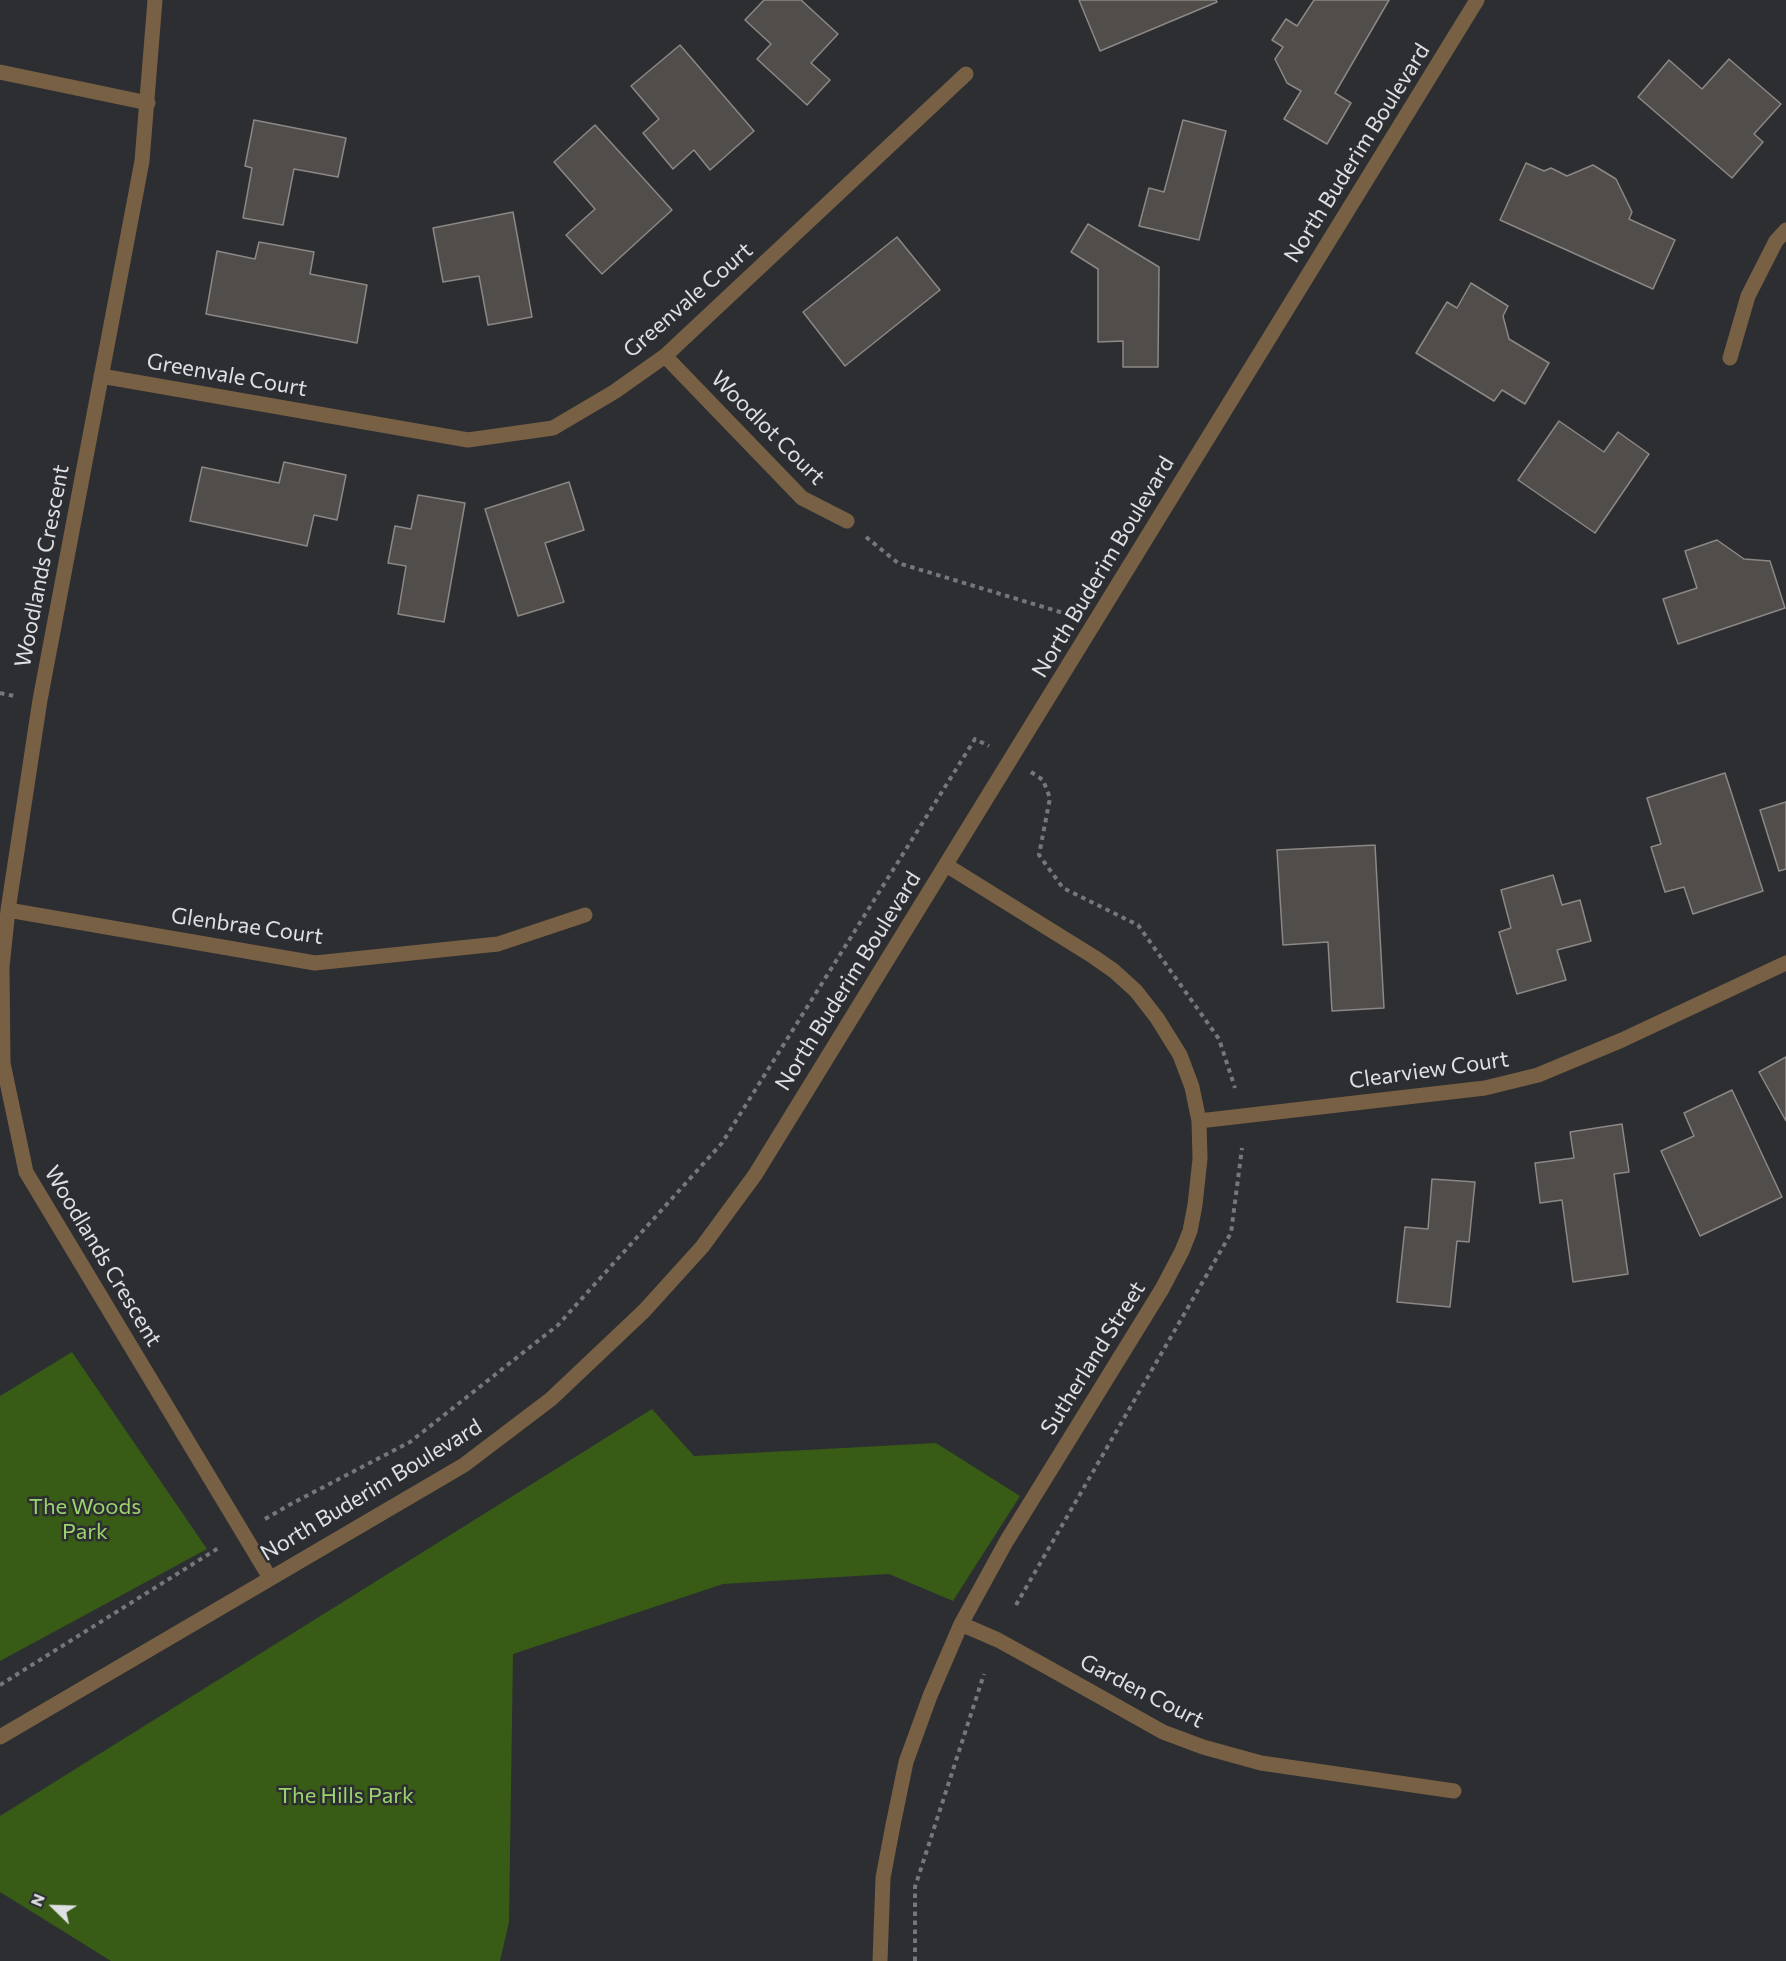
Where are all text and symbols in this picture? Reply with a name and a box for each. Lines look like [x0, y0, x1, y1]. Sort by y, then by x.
street label: North Buderim Boulevard [1279, 39, 1435, 267]
street label: Greenvale Court [618, 237, 758, 363]
street label: Greenvale Court [145, 348, 309, 402]
street label: Woodlot Court [706, 366, 830, 490]
street label: North Buderim Boulevard [1026, 452, 1180, 682]
street label: Woodlands Crescent [9, 463, 75, 669]
street label: North Buderim Boulevard [770, 867, 926, 1095]
street label: Glenbrae Court [169, 902, 325, 950]
street label: Clearview Court [1347, 1046, 1511, 1094]
street label: Woodlands Crescent [39, 1161, 167, 1351]
street label: Sutherland Street [1035, 1276, 1151, 1440]
street label: North Buderim Boulevard [256, 1413, 486, 1567]
park label: The Woods Park [29, 1494, 141, 1546]
street label: Garden Court [1076, 1648, 1208, 1734]
park label: The Hills Park [278, 1783, 414, 1809]
north arrow [24, 1877, 84, 1937]
text: N [26, 1891, 48, 1909]

